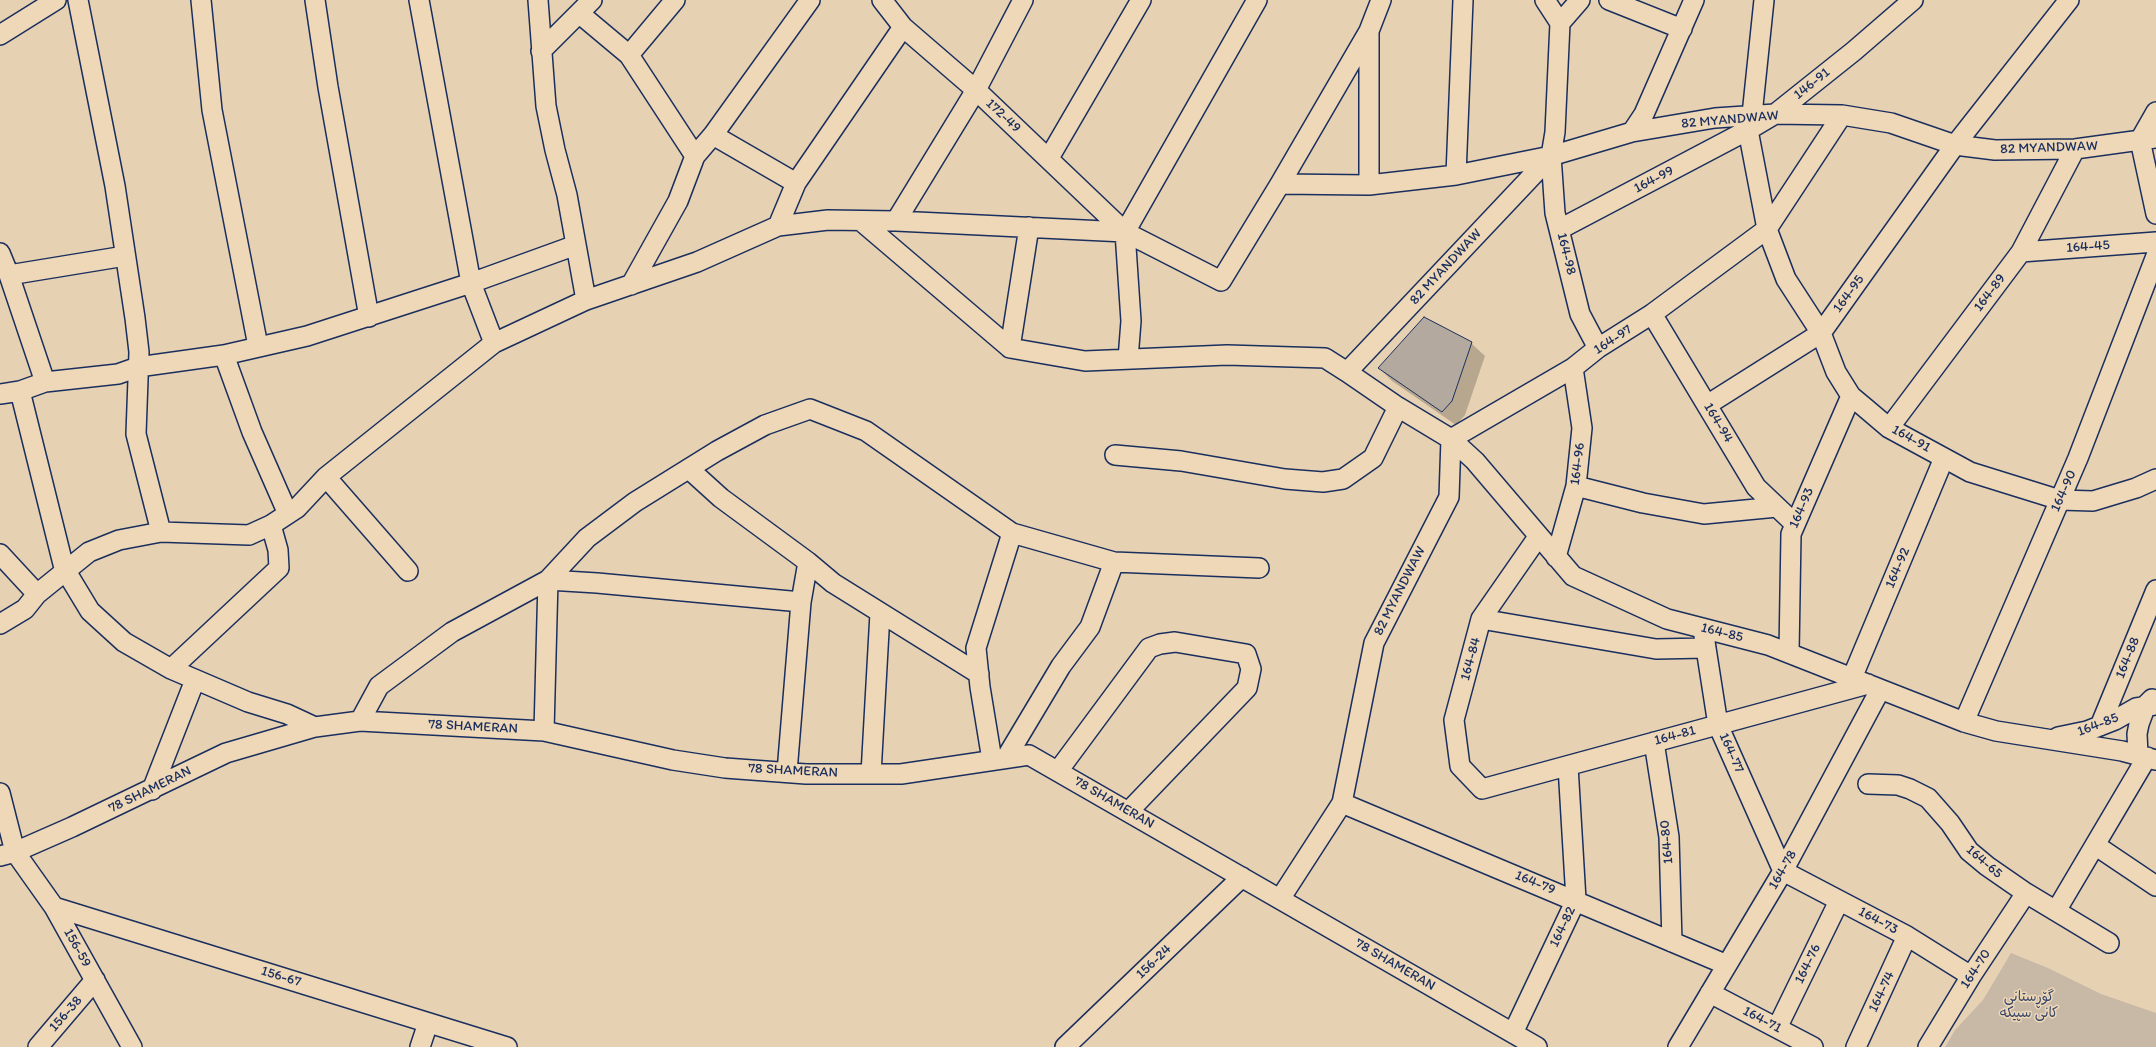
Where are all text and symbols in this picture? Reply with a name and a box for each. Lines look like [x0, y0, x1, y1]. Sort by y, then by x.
street label: 146-91 [1790, 64, 1834, 104]
street label: 172-49 [982, 95, 1024, 137]
street label: 82 MYANDWAW [1681, 107, 1779, 133]
street label: 82 MYANDWAW [2000, 138, 2098, 158]
street label: 164-99 [1631, 163, 1677, 197]
street label: 82 MYANDWAW [1407, 226, 1485, 308]
street label: 164-98 [1553, 231, 1579, 277]
street label: 164-45 [2066, 237, 2110, 257]
street label: 164-89 [1970, 271, 2010, 315]
street label: 164-95 [1830, 272, 1868, 316]
street label: 164-97 [1591, 321, 1635, 359]
street label: 164-94 [1700, 400, 1736, 446]
street label: 164-91 [1889, 422, 1933, 456]
street label: 164-96 [1567, 442, 1589, 486]
street label: 164-90 [2047, 468, 2081, 514]
street label: 164-93 [1786, 485, 1818, 531]
street label: 82 MYANDWAW [1370, 544, 1430, 638]
street label: 164-92 [1882, 545, 1914, 591]
street label: 164-85 [1699, 620, 1745, 646]
street label: 164-88 [2112, 635, 2144, 681]
street label: 164-84 [1457, 636, 1485, 682]
street label: 164-85 [2075, 709, 2121, 741]
street label: 78 SHAMERAN [428, 716, 518, 738]
street label: 164-81 [1652, 722, 1698, 750]
street label: 164-77 [1715, 730, 1747, 776]
street label: 78 SHAMERAN [748, 760, 838, 782]
street label: 78 SHAMERAN [106, 763, 194, 817]
street label: 78 SHAMERAN [1071, 773, 1157, 833]
street label: 164-80 [1657, 819, 1677, 865]
street label: 164-65 [1962, 842, 2006, 882]
street label: 164-78 [1765, 847, 1801, 893]
street label: 164-79 [1512, 867, 1558, 899]
street label: 164-82 [1546, 904, 1580, 950]
street label: 164-73 [1855, 904, 1901, 938]
street label: 156-59 [60, 926, 94, 970]
street label: 78 SHAMERAN [1352, 935, 1438, 995]
street label: 156-24 [1133, 941, 1175, 983]
street label: 164-76 [1791, 941, 1825, 987]
street label: 164-70 [1957, 946, 1995, 992]
street label: 156-67 [259, 963, 303, 991]
street label: 164-74 [1865, 969, 1899, 1015]
park label: گۆڕستانی کانی سپیکە [2000, 989, 2058, 1022]
street label: 156-38 [46, 993, 86, 1035]
street label: 164-71 [1740, 1003, 1784, 1037]

